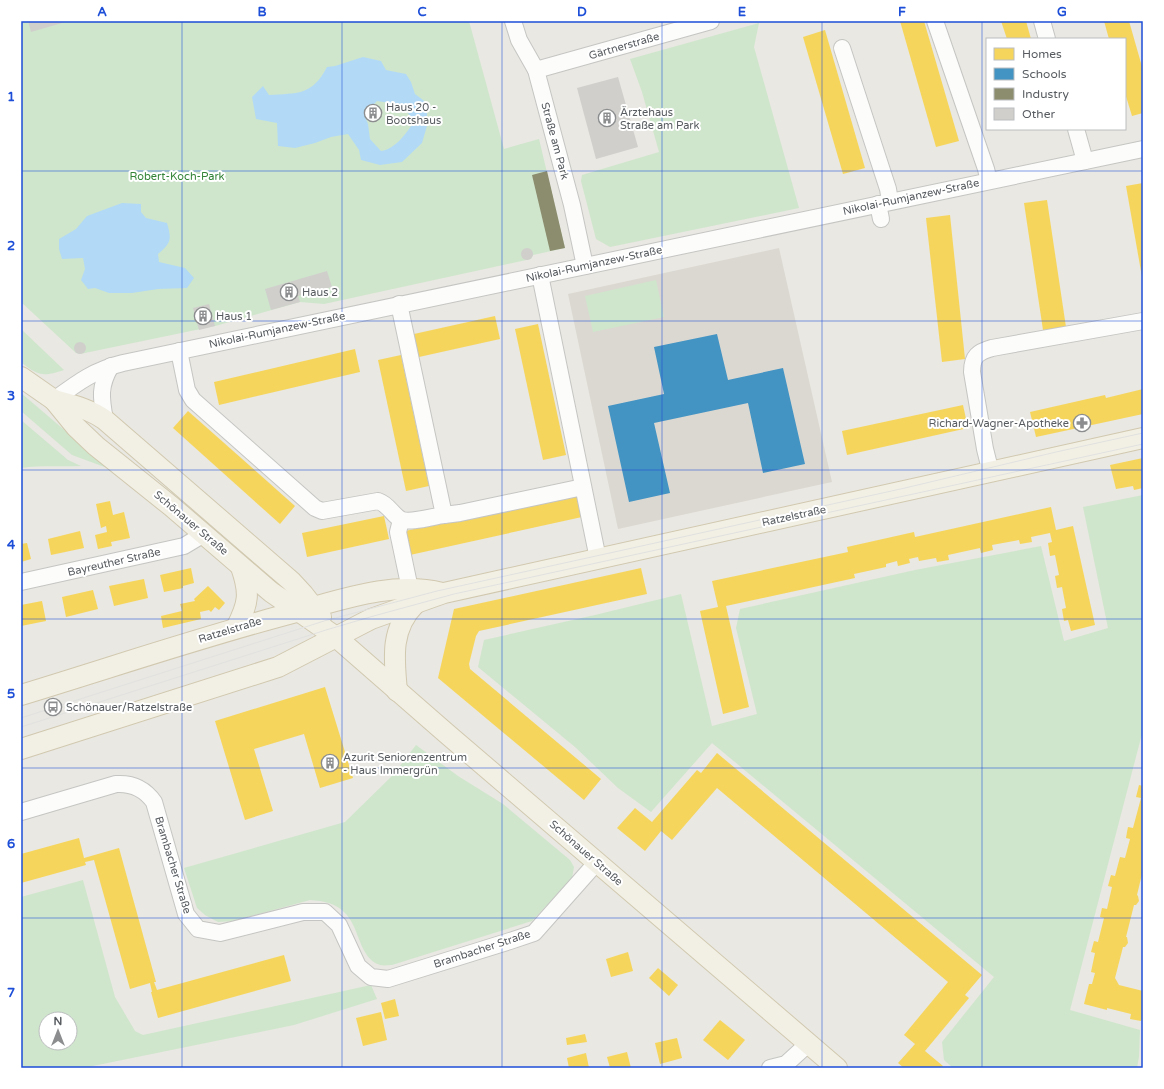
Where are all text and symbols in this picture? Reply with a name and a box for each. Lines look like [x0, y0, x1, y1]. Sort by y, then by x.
text: A [97, 4, 107, 20]
text: B [257, 4, 267, 20]
text: C [417, 4, 427, 20]
text: D [577, 4, 587, 20]
text: E [738, 4, 746, 20]
text: F [898, 4, 906, 20]
text: G [1057, 4, 1067, 20]
street label: Gärtnerstraße [587, 30, 661, 62]
legend [986, 38, 1126, 130]
text: Homes [1022, 47, 1062, 61]
text: Schools [1022, 67, 1067, 81]
text: Industry [1022, 87, 1069, 101]
text: 1 [7, 89, 15, 105]
place label: Haus 20 - Bootshaus [386, 101, 441, 127]
street label: Straße am Park [538, 101, 572, 181]
building icon: Haus 20 - Bootshaus [363, 103, 383, 123]
place label: Ärztehaus Straße am Park [620, 106, 700, 132]
text: Other [1022, 107, 1055, 121]
building icon: Ärztehaus Straße am Park [597, 108, 617, 128]
park label: Robert-Koch-Park [129, 170, 225, 183]
street label: Nikolai-Rumjanzew-Straße [842, 176, 980, 218]
text: 2 [7, 238, 15, 254]
street label: Nikolai-Rumjanzew-Straße [525, 243, 663, 285]
building icon: Haus 2 [279, 282, 299, 302]
place label: Haus 2 [302, 286, 338, 299]
building icon: Haus 1 [193, 306, 213, 326]
street label: Nikolai-Rumjanzew-Straße [208, 309, 346, 351]
place label: Haus 1 [216, 310, 252, 323]
text: 3 [7, 388, 15, 404]
pharmacy icon: Richard-Wagner-Apotheke [1072, 413, 1092, 433]
place label: Richard-Wagner-Apotheke [929, 417, 1069, 430]
street label: Schönauer Straße [151, 488, 231, 558]
street label: Ratzelstraße [761, 503, 827, 529]
text: 4 [7, 537, 16, 553]
street label: Bayreuther Straße [66, 545, 162, 579]
street label: Ratzelstraße [197, 614, 263, 646]
text: 5 [7, 686, 15, 702]
bus stop icon: Schönauer/Ratzelstraße [43, 697, 63, 717]
place label: Schönauer/Ratzelstraße [66, 701, 192, 714]
place label: Azurit Seniorenzentrum - Haus Immergrün [343, 751, 467, 777]
building icon: Azurit Seniorenzentrum - Haus Immergrün [320, 753, 340, 773]
street label: Brambacher Straße [152, 815, 194, 915]
street label: Schönauer Straße [547, 818, 625, 888]
text: 6 [7, 836, 15, 852]
street label: Brambacher Straße [432, 927, 532, 971]
text: 7 [7, 985, 15, 1001]
north arrow [38, 1011, 78, 1051]
text: N [54, 1015, 62, 1028]

